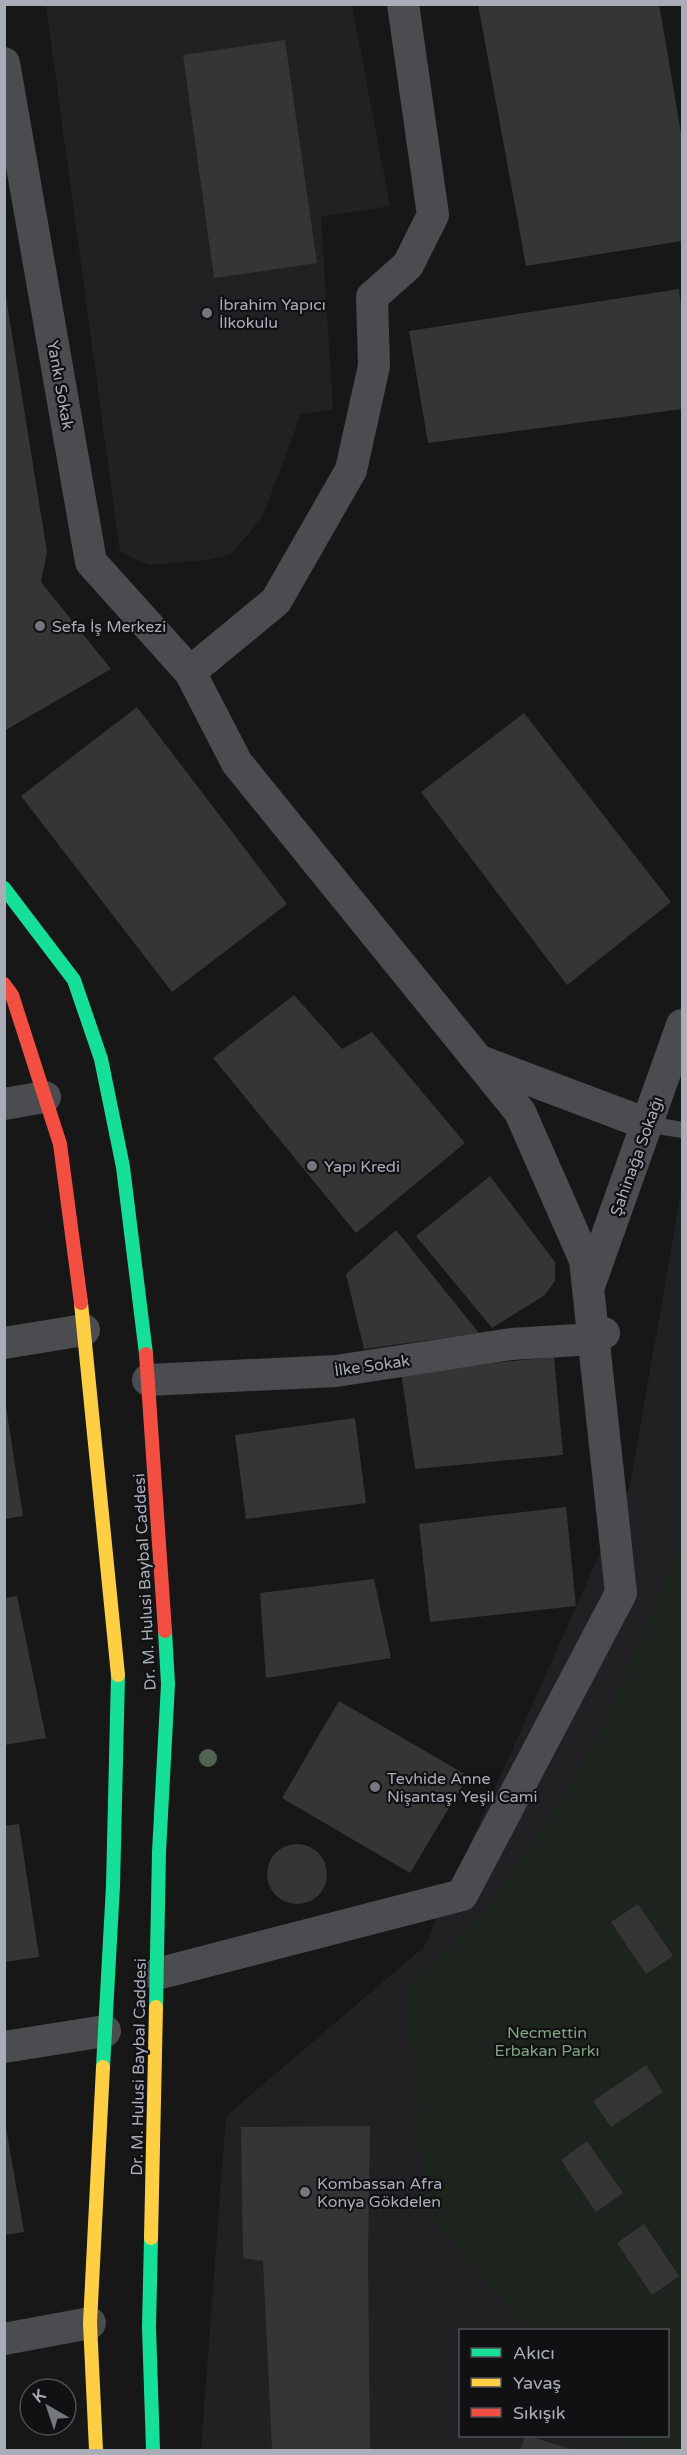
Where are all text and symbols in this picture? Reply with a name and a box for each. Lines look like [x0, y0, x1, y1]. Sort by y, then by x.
place label: İbrahim Yapıcı İlkokulu [219, 295, 326, 333]
marker: İbrahim Yapıcı İlkokulu [200, 306, 214, 320]
street label: Yankı Sokak [42, 339, 78, 432]
place label: Sefa İş Merkezi [52, 617, 166, 637]
marker: Sefa İş Merkezi [33, 619, 47, 633]
street label: Şahinağa Sokağı [606, 1094, 668, 1219]
place label: Yapı Kredi [324, 1157, 400, 1177]
marker: Yapı Kredi [305, 1159, 319, 1173]
street label: İlke Sokak [333, 1351, 411, 1381]
street label: Dr. M. Hulusi Baybal Caddesi [129, 1473, 161, 1691]
place label: Tevhide Anne Nişantaşı Yeşil Cami [387, 1769, 538, 1807]
marker: Tevhide Anne Nişantaşı Yeşil Cami [368, 1780, 382, 1794]
street label: Dr. M. Hulusi Baybal Caddesi [127, 1958, 151, 2176]
park label: Necmettin Erbakan Parkı [495, 2023, 599, 2061]
place label: Kombassan Afra Konya Gökdelen [317, 2174, 442, 2212]
marker: Kombassan Afra Konya Gökdelen [298, 2185, 312, 2199]
legend [459, 2329, 669, 2437]
text: Akıcı [513, 2342, 555, 2364]
text: Yavaş [513, 2372, 561, 2394]
north arrow [18, 2377, 78, 2437]
text: K [29, 2385, 50, 2407]
text: Sıkışık [513, 2402, 566, 2424]

